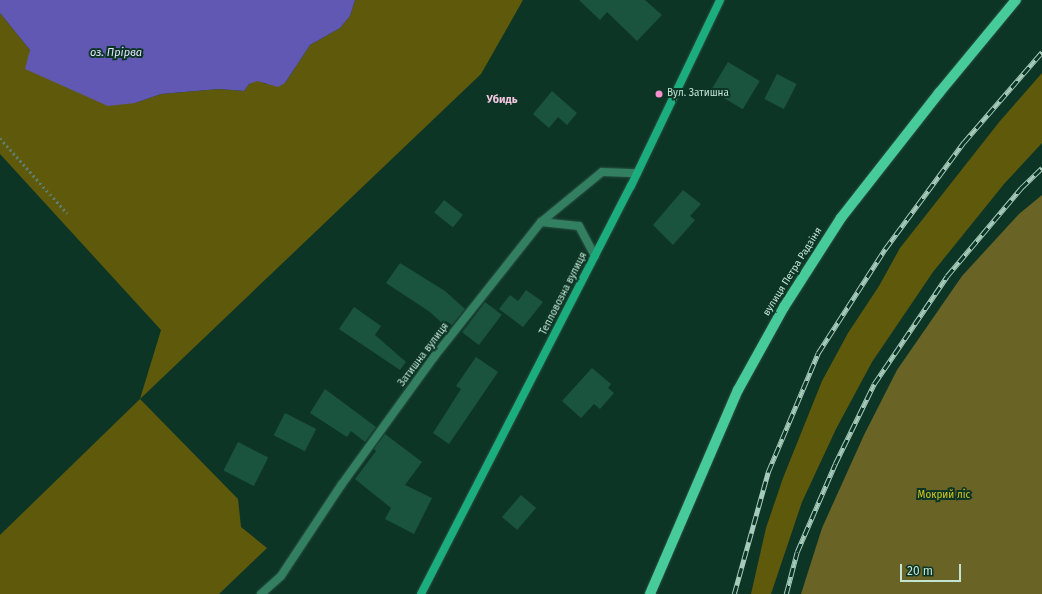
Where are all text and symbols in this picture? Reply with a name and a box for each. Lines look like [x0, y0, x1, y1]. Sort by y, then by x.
water label: оз. Прірва [90, 46, 142, 60]
place label: Вул. Затишна [667, 88, 729, 100]
marker: Вул. Затишна [654, 89, 664, 99]
district label: Убидь [487, 93, 517, 107]
street label: вулиця Петра Радзіня [761, 226, 825, 318]
street label: Тепловозна вулиця [538, 251, 590, 337]
street label: Затишна вулиця [396, 321, 452, 389]
park label: Мокрий ліс [918, 490, 970, 502]
scale bar [902, 556, 963, 582]
text: 20 m [907, 564, 933, 578]

